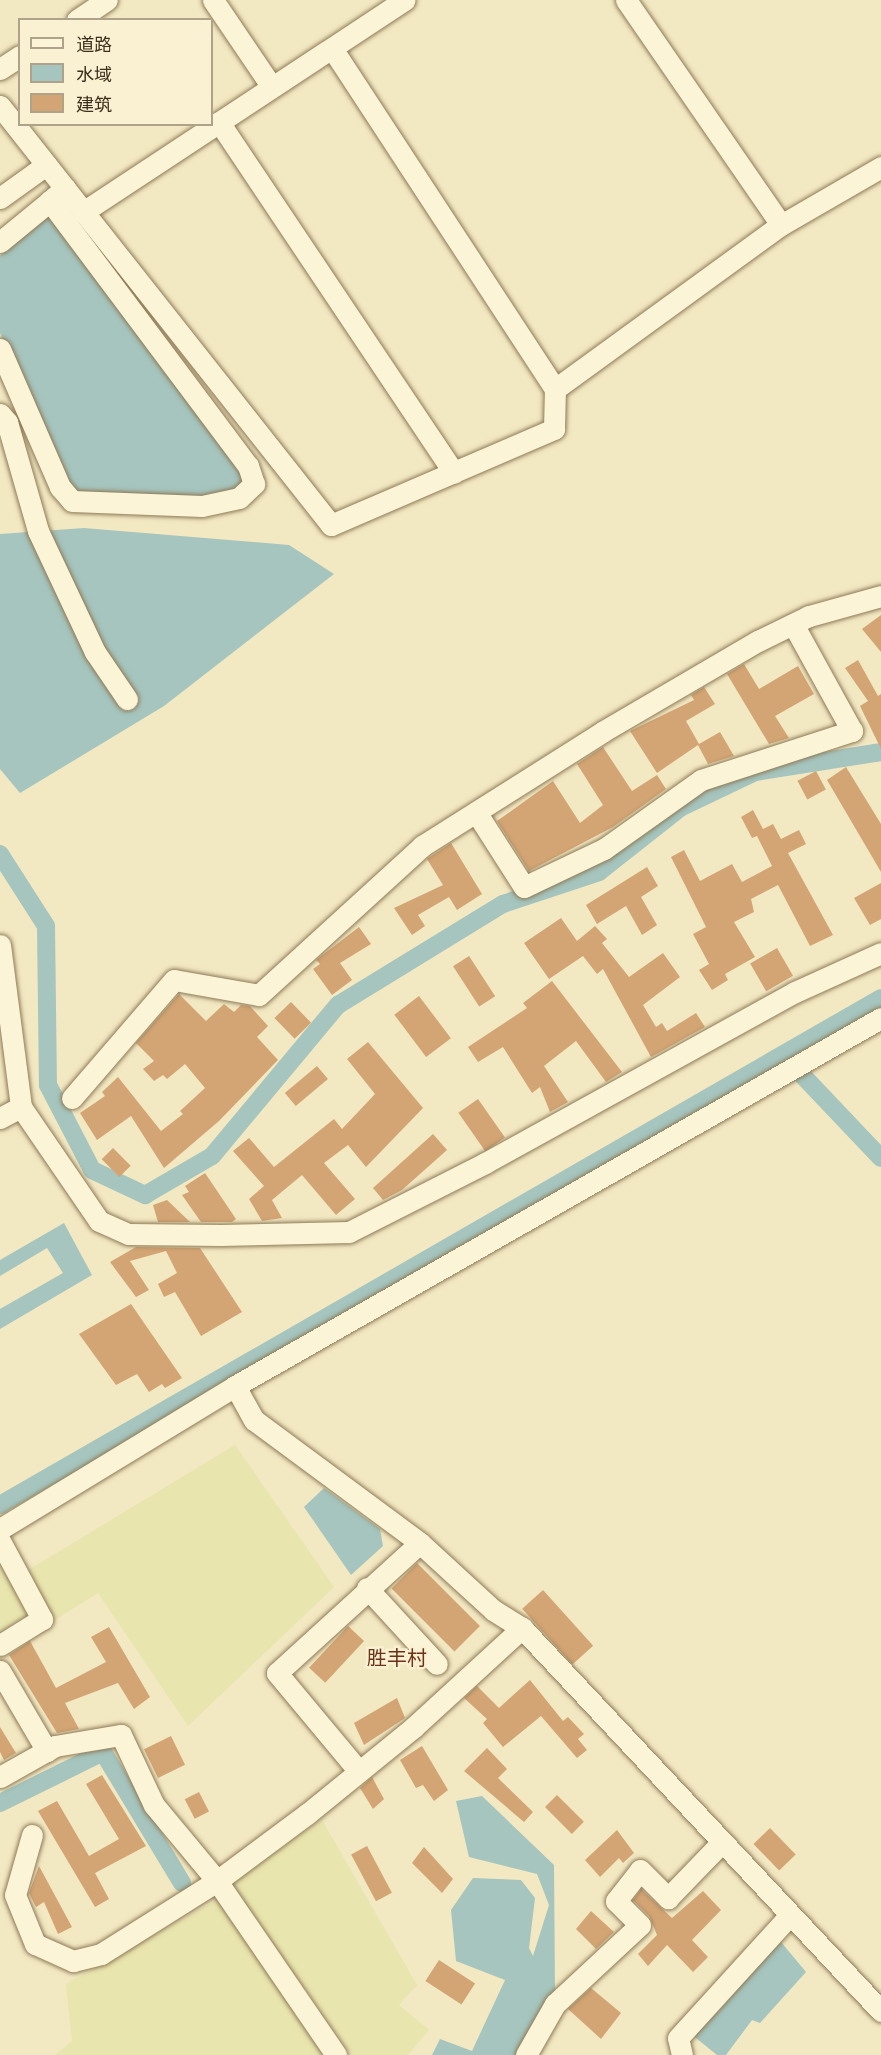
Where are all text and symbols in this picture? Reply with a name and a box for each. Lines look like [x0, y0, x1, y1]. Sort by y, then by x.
legend [18, 18, 213, 126]
text: 道路 [76, 32, 112, 57]
text: 水域 [76, 62, 112, 87]
text: 建筑 [76, 92, 112, 117]
district label: 胜丰村 [367, 1646, 427, 1670]

